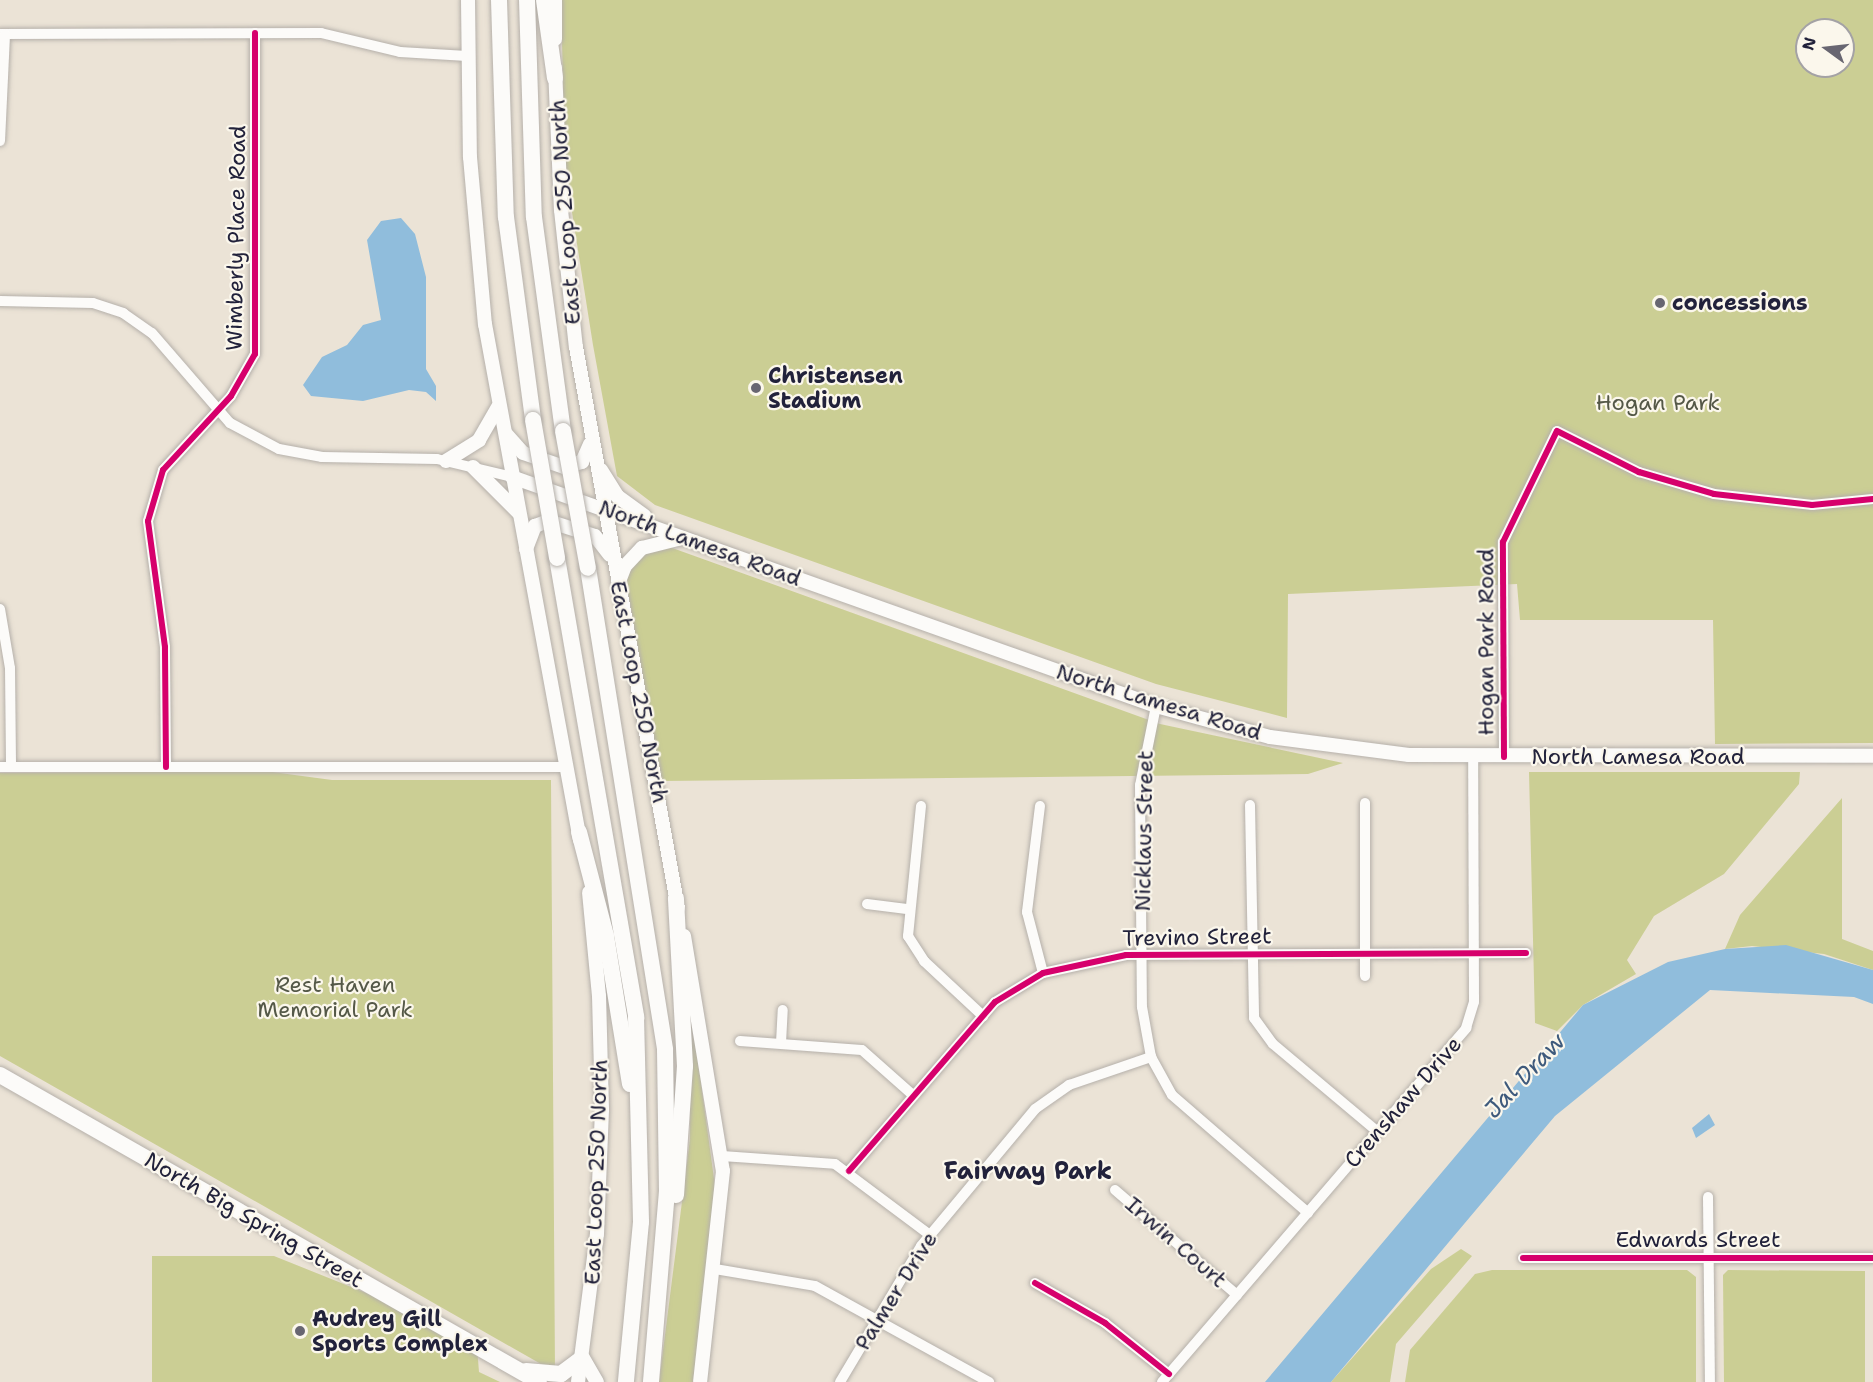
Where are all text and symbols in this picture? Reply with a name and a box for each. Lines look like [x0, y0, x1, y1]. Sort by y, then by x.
north arrow [1795, 18, 1855, 78]
text: N [1797, 35, 1821, 53]
street label: East Loop 250 North [544, 98, 586, 326]
street label: Wimberly Place Road [221, 125, 251, 351]
place label: concessions [1672, 290, 1808, 316]
marker: concessions [1653, 296, 1667, 310]
place label: Christensen Stadium [768, 362, 903, 414]
marker: Christensen Stadium [749, 381, 763, 395]
park label: Hogan Park [1596, 390, 1720, 416]
street label: North Lamesa Road [595, 494, 805, 592]
street label: Hogan Park Road [1473, 548, 1499, 736]
street label: East Loop 250 North [604, 579, 674, 805]
street label: North Lamesa Road [1053, 658, 1265, 746]
street label: North Lamesa Road [1531, 744, 1745, 770]
street label: Nicklaus Street [1129, 750, 1159, 912]
street label: Trevino Street [1122, 922, 1272, 952]
park label: Rest Haven Memorial Park [257, 971, 413, 1022]
water label: Jal Draw [1478, 1027, 1572, 1125]
street label: Crenshaw Drive [1339, 1031, 1467, 1173]
street label: East Loop 250 North [579, 1059, 613, 1285]
street label: North Big Spring Street [140, 1147, 368, 1293]
district label: Fairway Park [944, 1158, 1112, 1186]
street label: Irwin Court [1120, 1191, 1232, 1293]
street label: Palmer Drive [849, 1227, 943, 1355]
street label: Edwards Street [1615, 1227, 1781, 1253]
place label: Audrey Gill Sports Complex [312, 1305, 487, 1356]
marker: Audrey Gill Sports Complex [293, 1324, 307, 1338]

